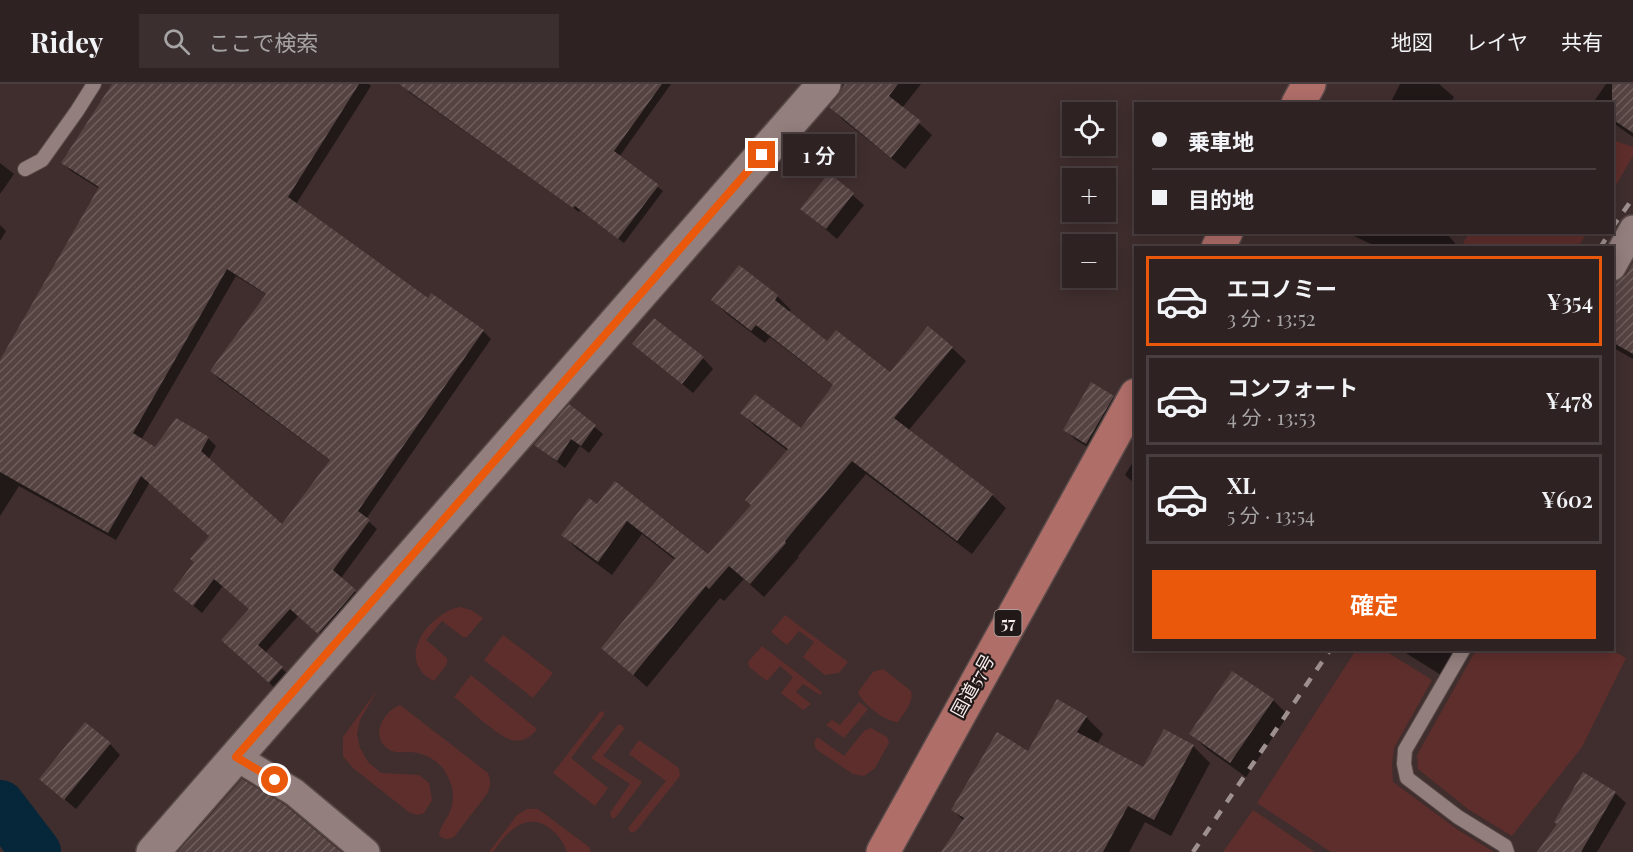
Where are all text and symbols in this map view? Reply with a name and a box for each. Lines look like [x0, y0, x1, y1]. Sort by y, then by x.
search box [139, 14, 559, 68]
text: Ridey [30, 23, 103, 60]
icon: search [160, 25, 193, 58]
text: ここで検索 [208, 27, 318, 57]
text: 地図 [1391, 27, 1433, 55]
text: レイヤ [1466, 27, 1528, 55]
text: 共有 [1561, 27, 1603, 55]
map controls [1062, 102, 1116, 288]
button: locate [1062, 102, 1116, 156]
text: 乗車地 [1188, 126, 1254, 156]
callout: 1 分 [783, 134, 855, 176]
route end [748, 141, 775, 168]
text: 1 分 [803, 141, 835, 168]
button: + [1062, 168, 1116, 222]
text: 目的地 [1188, 184, 1254, 214]
button: − [1062, 234, 1116, 288]
text: エコノミー [1227, 273, 1337, 303]
icon: car [1155, 274, 1209, 328]
text: ¥354 [1547, 286, 1593, 316]
text: 3 分 · 13:52 [1227, 304, 1316, 331]
text: コンフォート [1227, 372, 1358, 402]
icon: car [1155, 373, 1209, 427]
text: ¥478 [1546, 385, 1593, 415]
text: 4 分 · 13:53 [1227, 403, 1316, 430]
text: XL [1227, 470, 1256, 500]
icon: car [1155, 472, 1209, 526]
text: ¥602 [1541, 484, 1593, 514]
text: 5 分 · 13:54 [1227, 501, 1315, 528]
button: 確定 [1152, 570, 1596, 639]
road number: 57 [994, 610, 1022, 636]
street label: 国道57号 [945, 650, 999, 721]
route start [261, 766, 288, 793]

